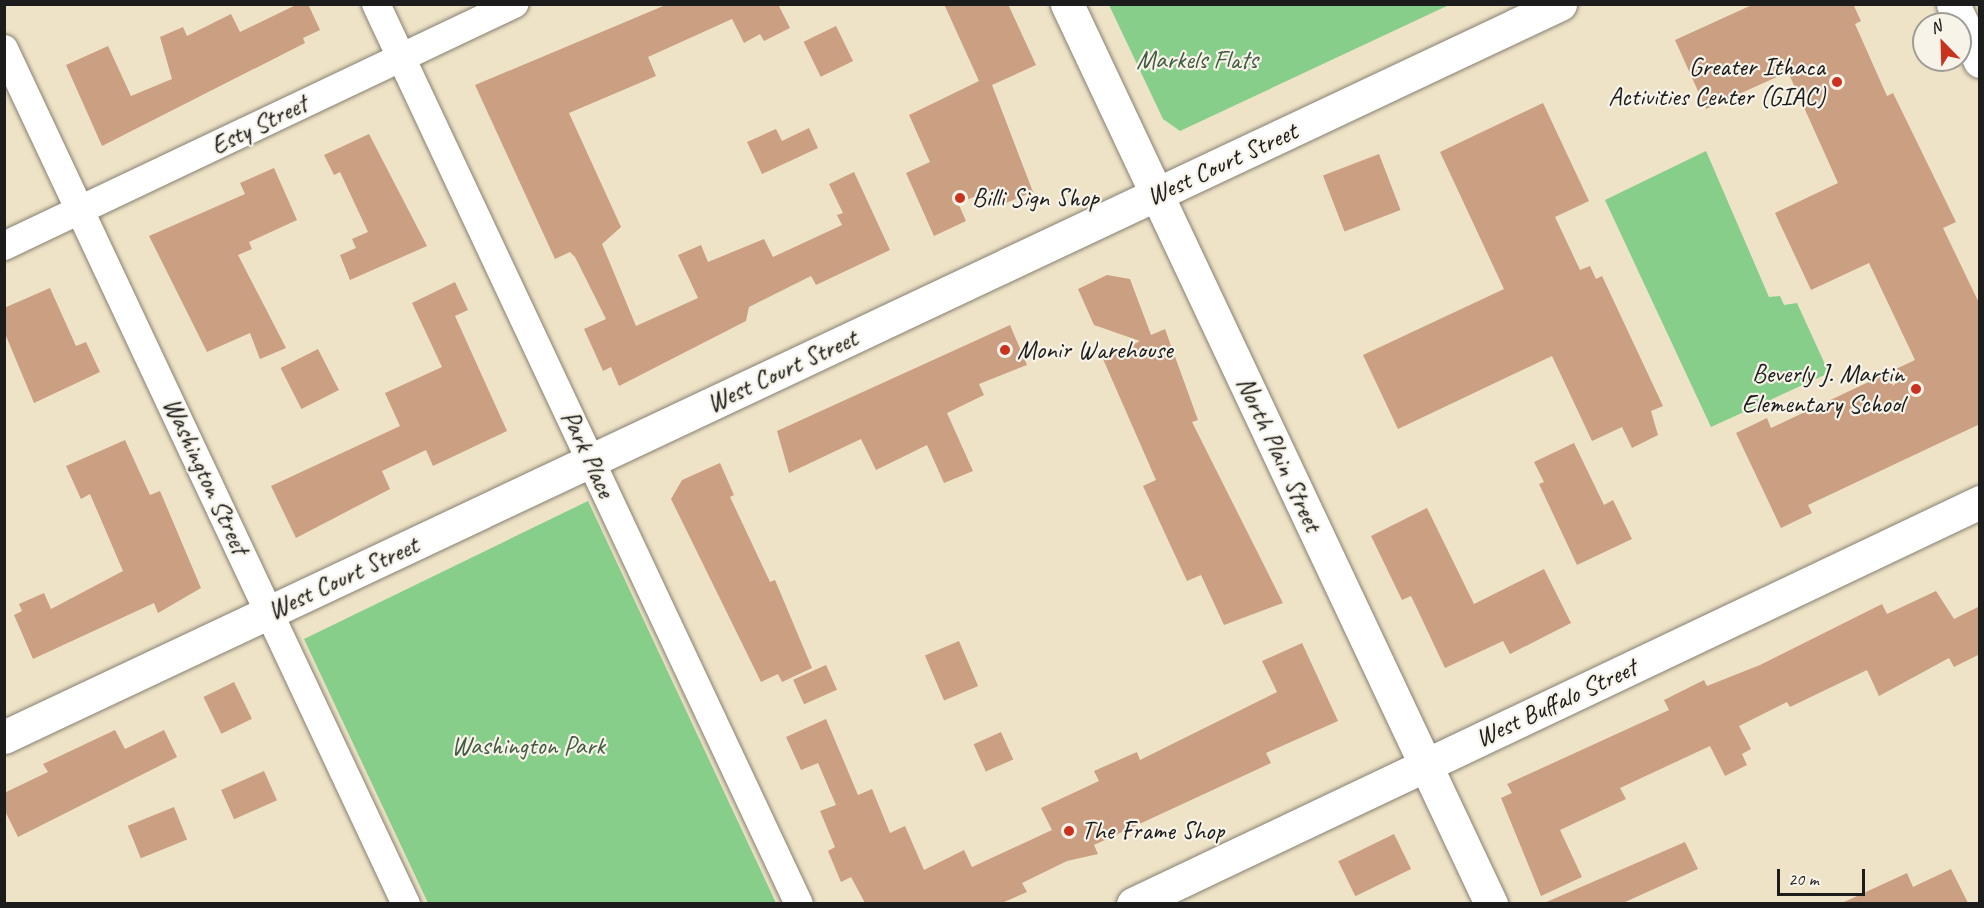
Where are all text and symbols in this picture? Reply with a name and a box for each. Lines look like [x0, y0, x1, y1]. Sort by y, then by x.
north arrow [1912, 12, 1972, 72]
text: N [1927, 16, 1944, 38]
park label: Markels Flats [1136, 44, 1258, 76]
place label: Greater Ithaca Activities Center (GIAC) [1608, 51, 1825, 112]
marker: Greater Ithaca Activities Center (GIAC) [1830, 75, 1844, 89]
street label: Esty Street [206, 88, 312, 162]
street label: West Court Street [1141, 115, 1303, 213]
place label: Billi Sign Shop [972, 182, 1100, 214]
marker: Billi Sign Shop [953, 191, 967, 205]
street label: West Court Street [701, 322, 863, 420]
place label: Monir Warehouse [1017, 334, 1173, 366]
marker: Monir Warehouse [998, 343, 1012, 357]
place label: Beverly J. Martin Elementary School [1742, 358, 1904, 420]
street label: North Plain Street [1229, 371, 1329, 537]
marker: Beverly J. Martin Elementary School [1909, 382, 1923, 396]
street label: Washington Street [156, 393, 256, 559]
street label: Park Place [554, 405, 622, 503]
street label: West Court Street [262, 529, 424, 627]
street label: West Buffalo Street [1470, 652, 1642, 754]
park label: Washington Park [451, 730, 605, 762]
place label: The Frame Shop [1081, 815, 1227, 847]
marker: The Frame Shop [1062, 824, 1076, 838]
scale bar [1780, 857, 1868, 895]
text: 20 m [1788, 868, 1819, 890]

